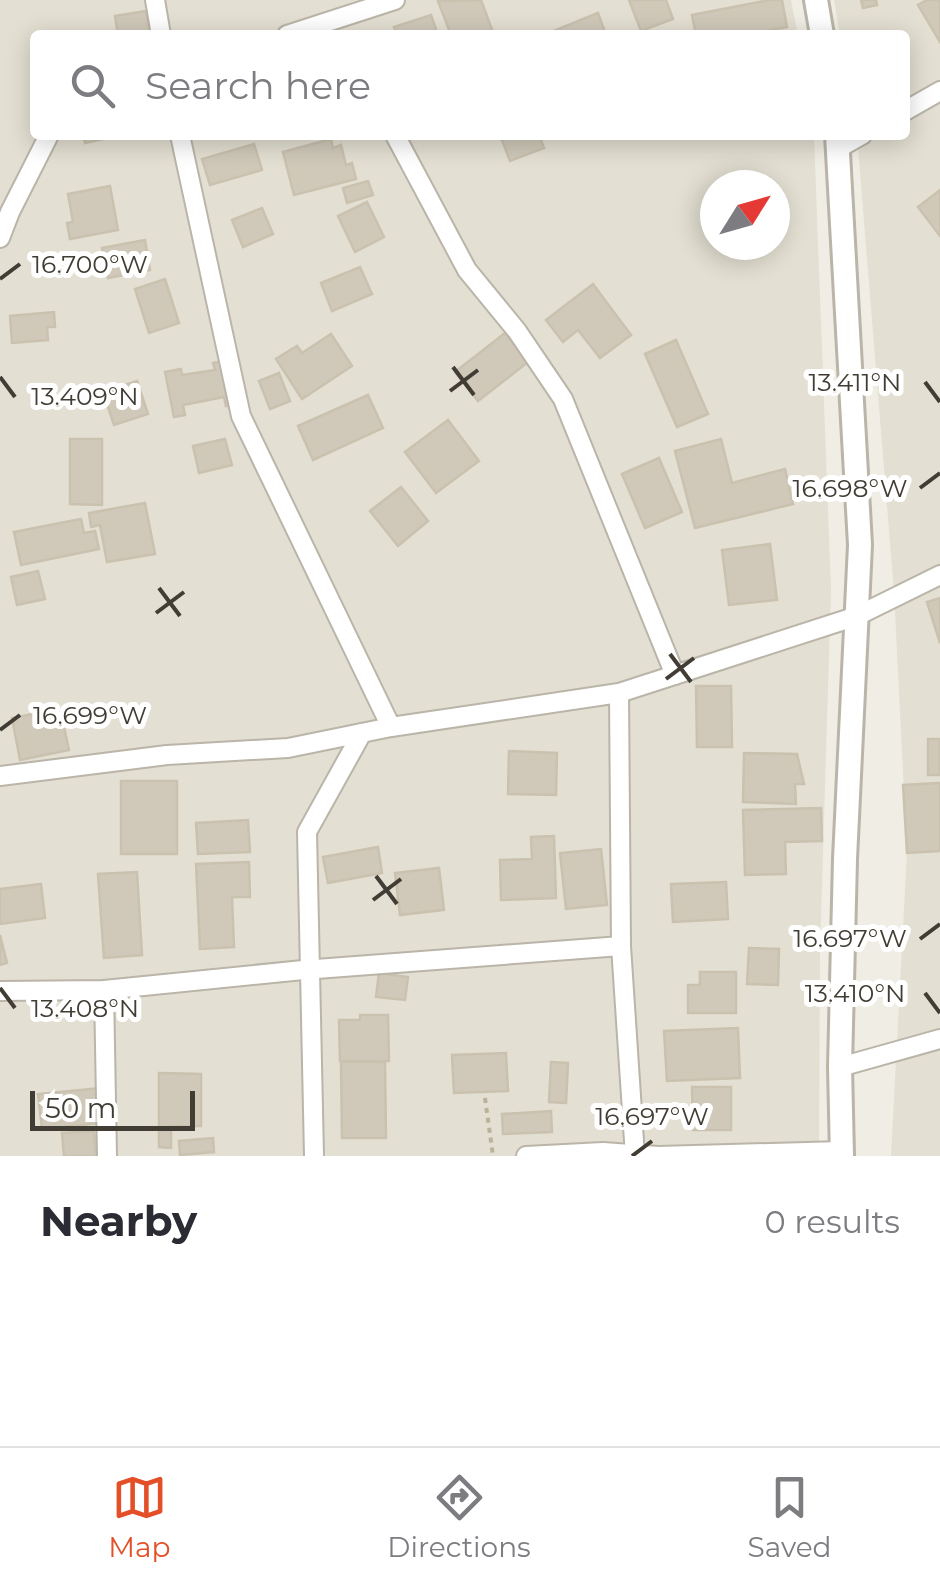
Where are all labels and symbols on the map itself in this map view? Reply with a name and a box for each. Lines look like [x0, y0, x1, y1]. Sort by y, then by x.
north arrow [700, 170, 790, 260]
text: 16.700°W [32, 249, 148, 279]
text: 13.411°N [809, 367, 901, 397]
text: 13.409°N [31, 381, 139, 411]
text: 16.698°W [793, 473, 907, 503]
text: 16.699°W [33, 700, 147, 730]
text: 16.697°W [793, 923, 907, 953]
text: 13.410°N [805, 978, 905, 1008]
text: 13.408°N [31, 993, 139, 1023]
scale bar [30, 1086, 195, 1130]
text: 16.697°W [595, 1101, 709, 1131]

